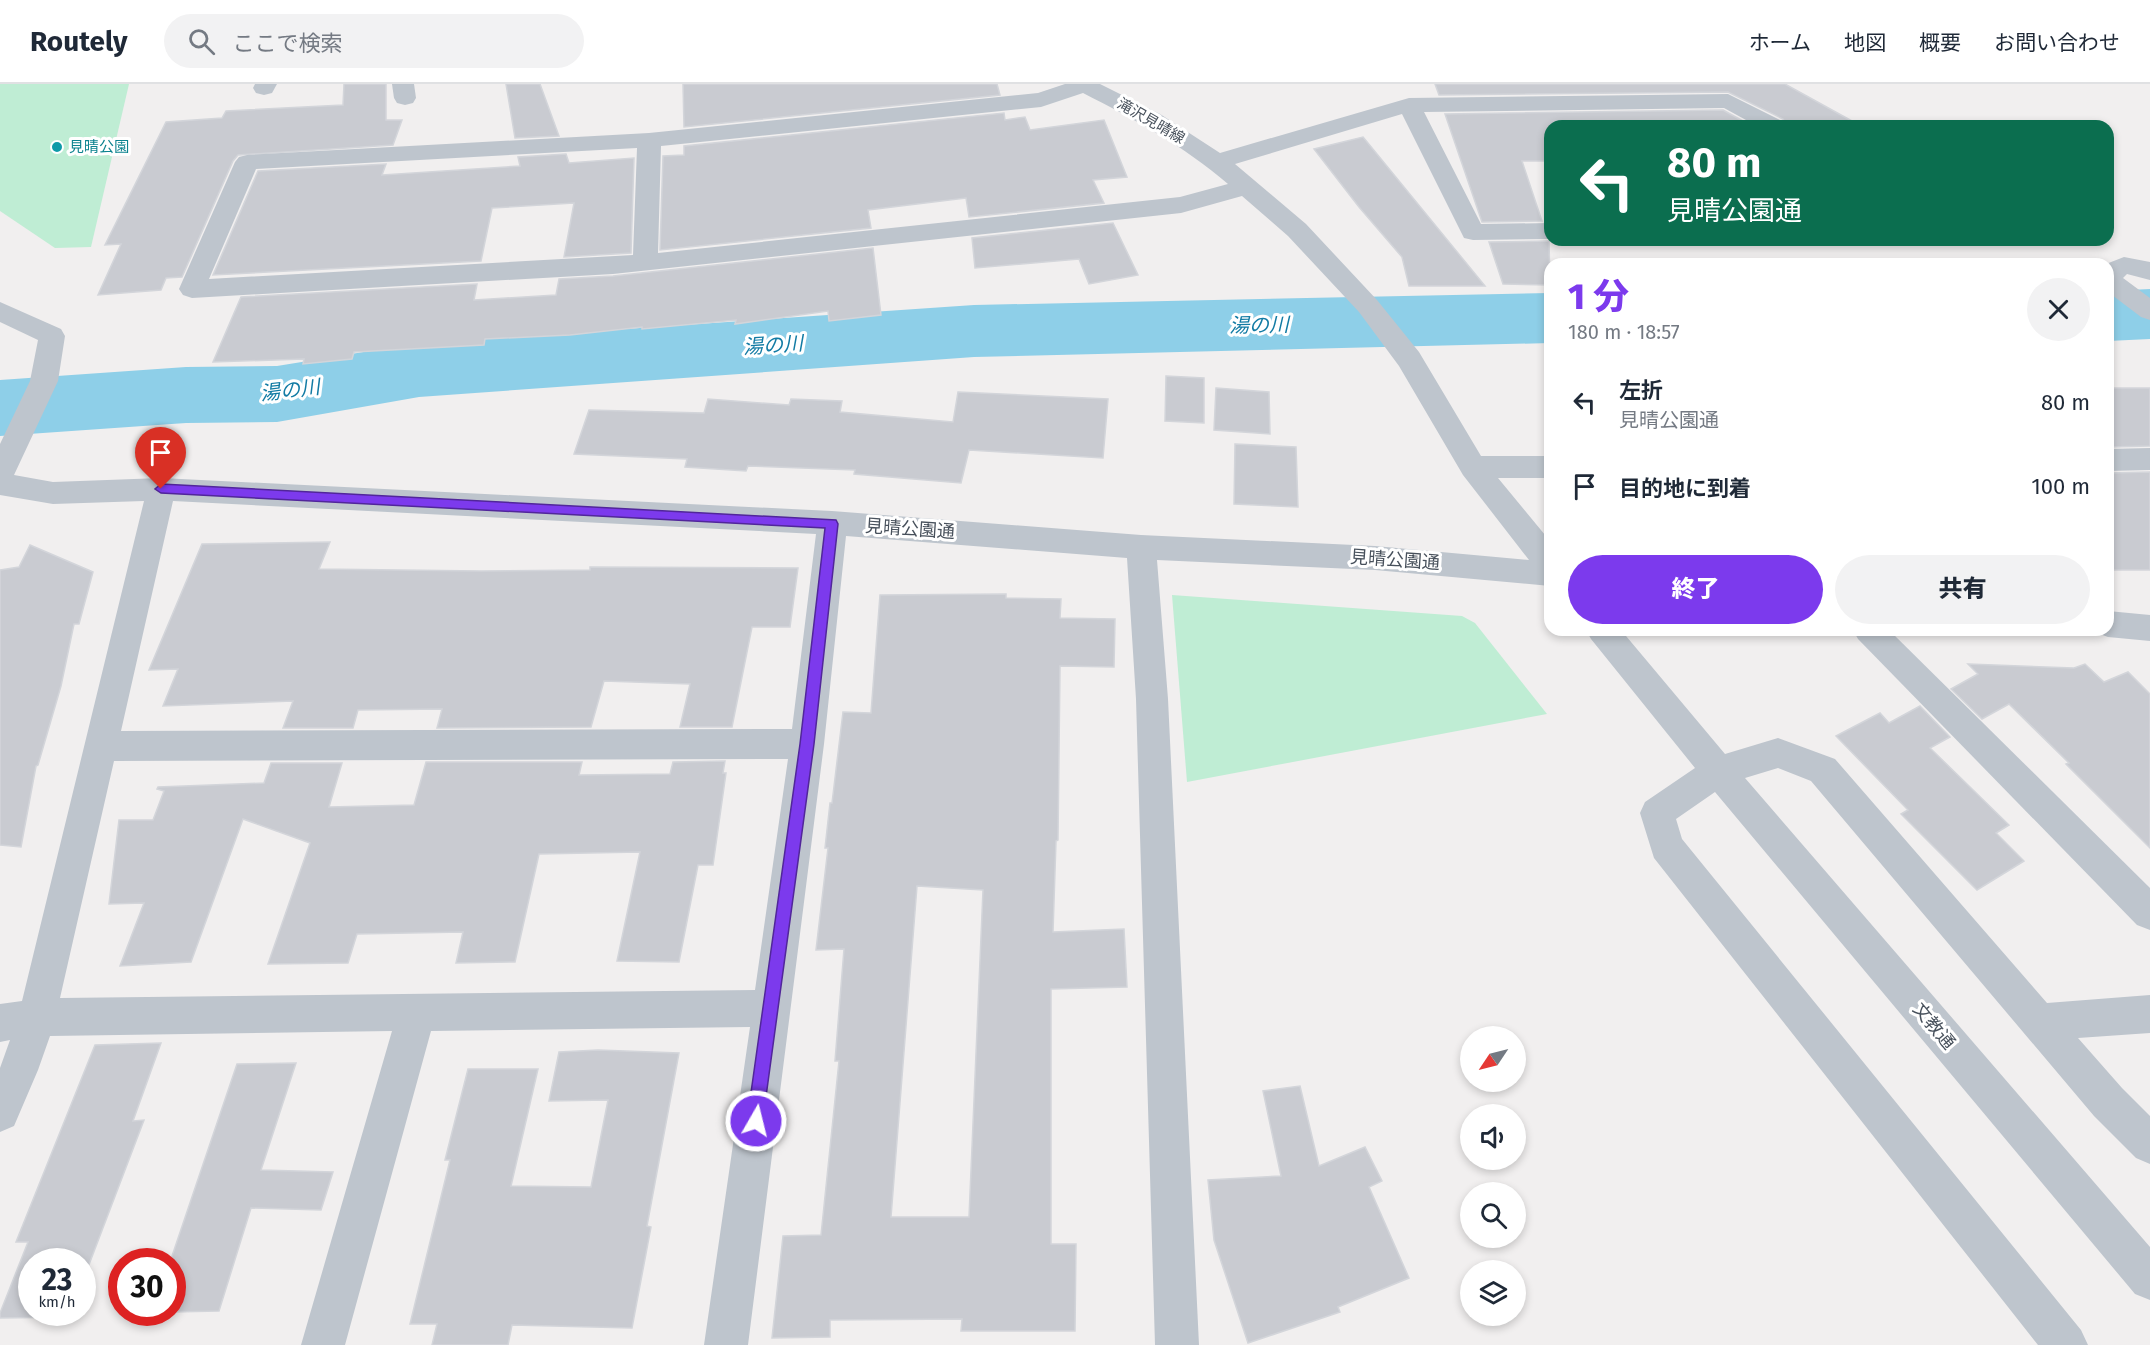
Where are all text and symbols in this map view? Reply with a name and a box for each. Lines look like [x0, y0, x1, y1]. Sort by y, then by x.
search box [164, 14, 584, 68]
text: Routely [30, 25, 128, 58]
icon: search [185, 25, 218, 58]
text: ここで検索 [233, 30, 343, 57]
text: ホーム [1749, 30, 1811, 56]
text: 地図 [1844, 30, 1886, 56]
text: 概要 [1919, 30, 1961, 56]
text: お問い合わせ [1994, 30, 2120, 56]
street label: 滝沢見晴線 [1114, 94, 1188, 148]
place label: 見晴公園 [69, 138, 129, 156]
text: 80 m [1667, 138, 1761, 188]
marker: 見晴公園 [50, 140, 64, 154]
icon: left [1568, 144, 1646, 222]
text: 見晴公園通 [1667, 195, 1802, 227]
text: 1 分 [1568, 275, 1629, 319]
button: close [2027, 278, 2090, 341]
water label: 湯の川 [1229, 312, 1291, 338]
text: 180 m · 18:57 [1568, 320, 1680, 344]
water label: 湯の川 [742, 331, 806, 359]
water label: 湯の川 [259, 374, 323, 406]
text: 左折 [1619, 377, 1663, 404]
icon: left [1568, 386, 1601, 419]
text: 80 m [2041, 389, 2090, 416]
text: 見晴公園通 [1619, 408, 1719, 432]
pin [135, 427, 186, 489]
icon: arrive [144, 436, 177, 469]
icon: arrive [1568, 470, 1601, 503]
text: 100 m [2031, 473, 2090, 500]
text: 目的地に到着 [1619, 475, 1751, 502]
street label: 見晴公園通 [864, 515, 956, 543]
street label: 見晴公園通 [1349, 546, 1441, 574]
button: 終了 [1568, 555, 1823, 624]
button: 共有 [1835, 555, 2090, 624]
street label: 文教通 [1908, 998, 1960, 1054]
north arrow [1460, 1026, 1526, 1092]
map controls [1460, 1026, 1526, 1326]
position arrow [724, 1089, 788, 1153]
button: sound [1460, 1104, 1526, 1170]
button: search [1460, 1182, 1526, 1248]
speed limit sign: 30 [108, 1248, 186, 1326]
button: layers [1460, 1260, 1526, 1326]
text: 23 [42, 1262, 72, 1298]
text: km/h [38, 1293, 76, 1311]

